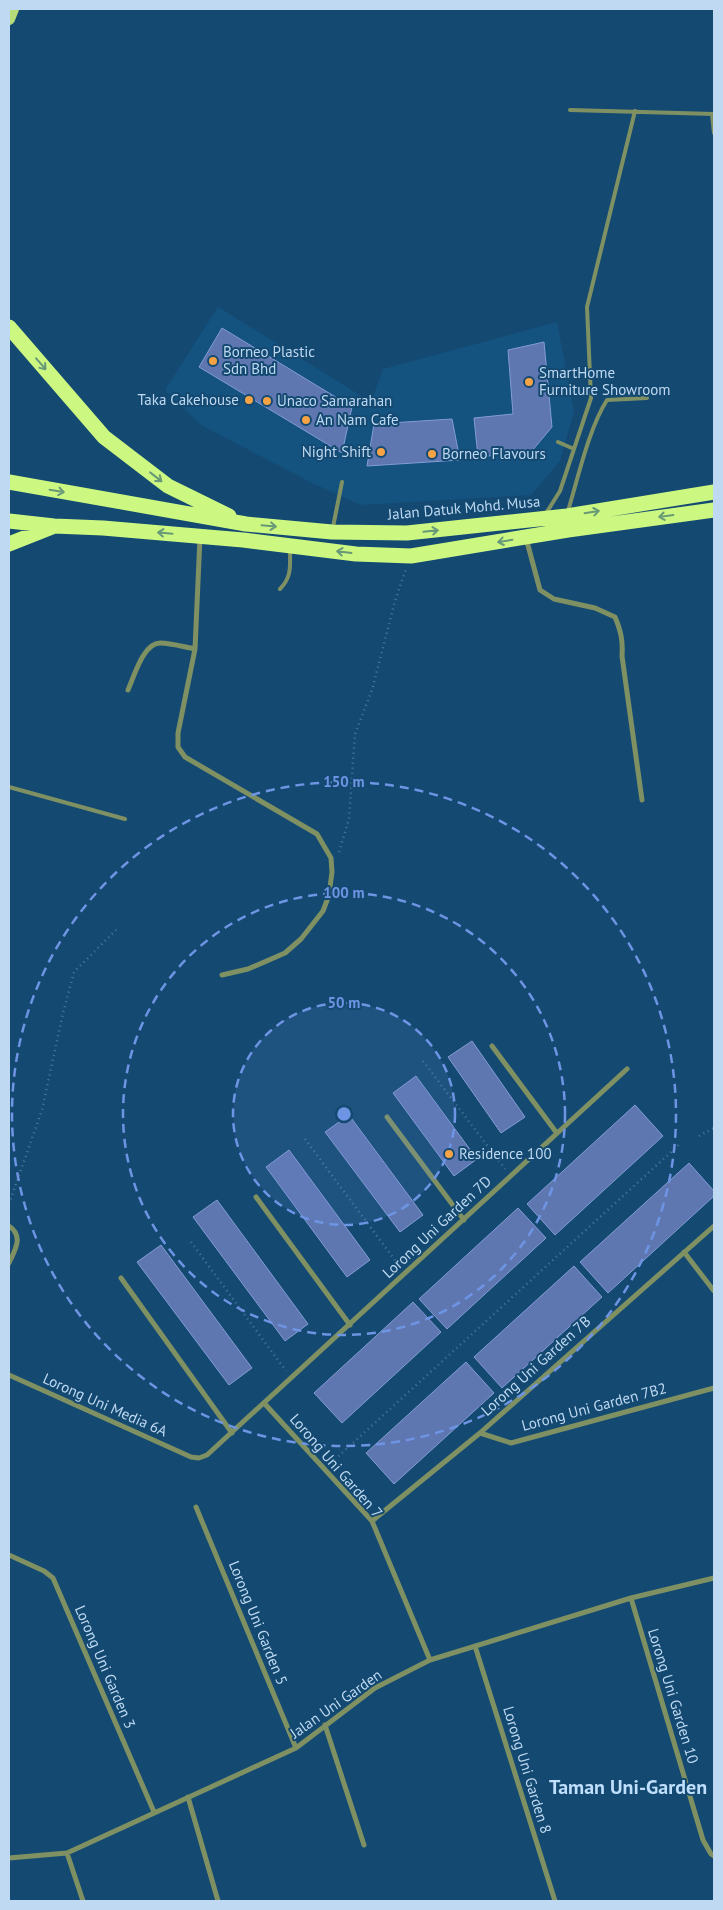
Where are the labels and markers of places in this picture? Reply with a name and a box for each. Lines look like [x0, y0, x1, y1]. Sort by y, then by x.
place label: Borneo Plastic Sdn Bhd [223, 342, 315, 378]
marker: Borneo Plastic Sdn Bhd [207, 355, 219, 367]
place label: SmartHome Furniture Showroom [539, 363, 671, 399]
marker: SmartHome Furniture Showroom [523, 376, 535, 388]
place label: Taka Cakehouse [138, 390, 239, 409]
place label: Unaco Samarahan [277, 391, 392, 410]
marker: Taka Cakehouse [243, 394, 255, 406]
marker: Unaco Samarahan [261, 395, 273, 407]
place label: An Nam Cafe [316, 410, 399, 429]
marker: An Nam Cafe [300, 414, 312, 426]
place label: Night Shift [302, 442, 371, 461]
place label: Borneo Flavours [442, 444, 546, 463]
marker: Night Shift [375, 446, 387, 458]
marker: Borneo Flavours [426, 448, 438, 460]
centre of rings [335, 1105, 353, 1123]
place label: Residence 100 [459, 1144, 552, 1163]
marker: Residence 100 [443, 1148, 455, 1160]

